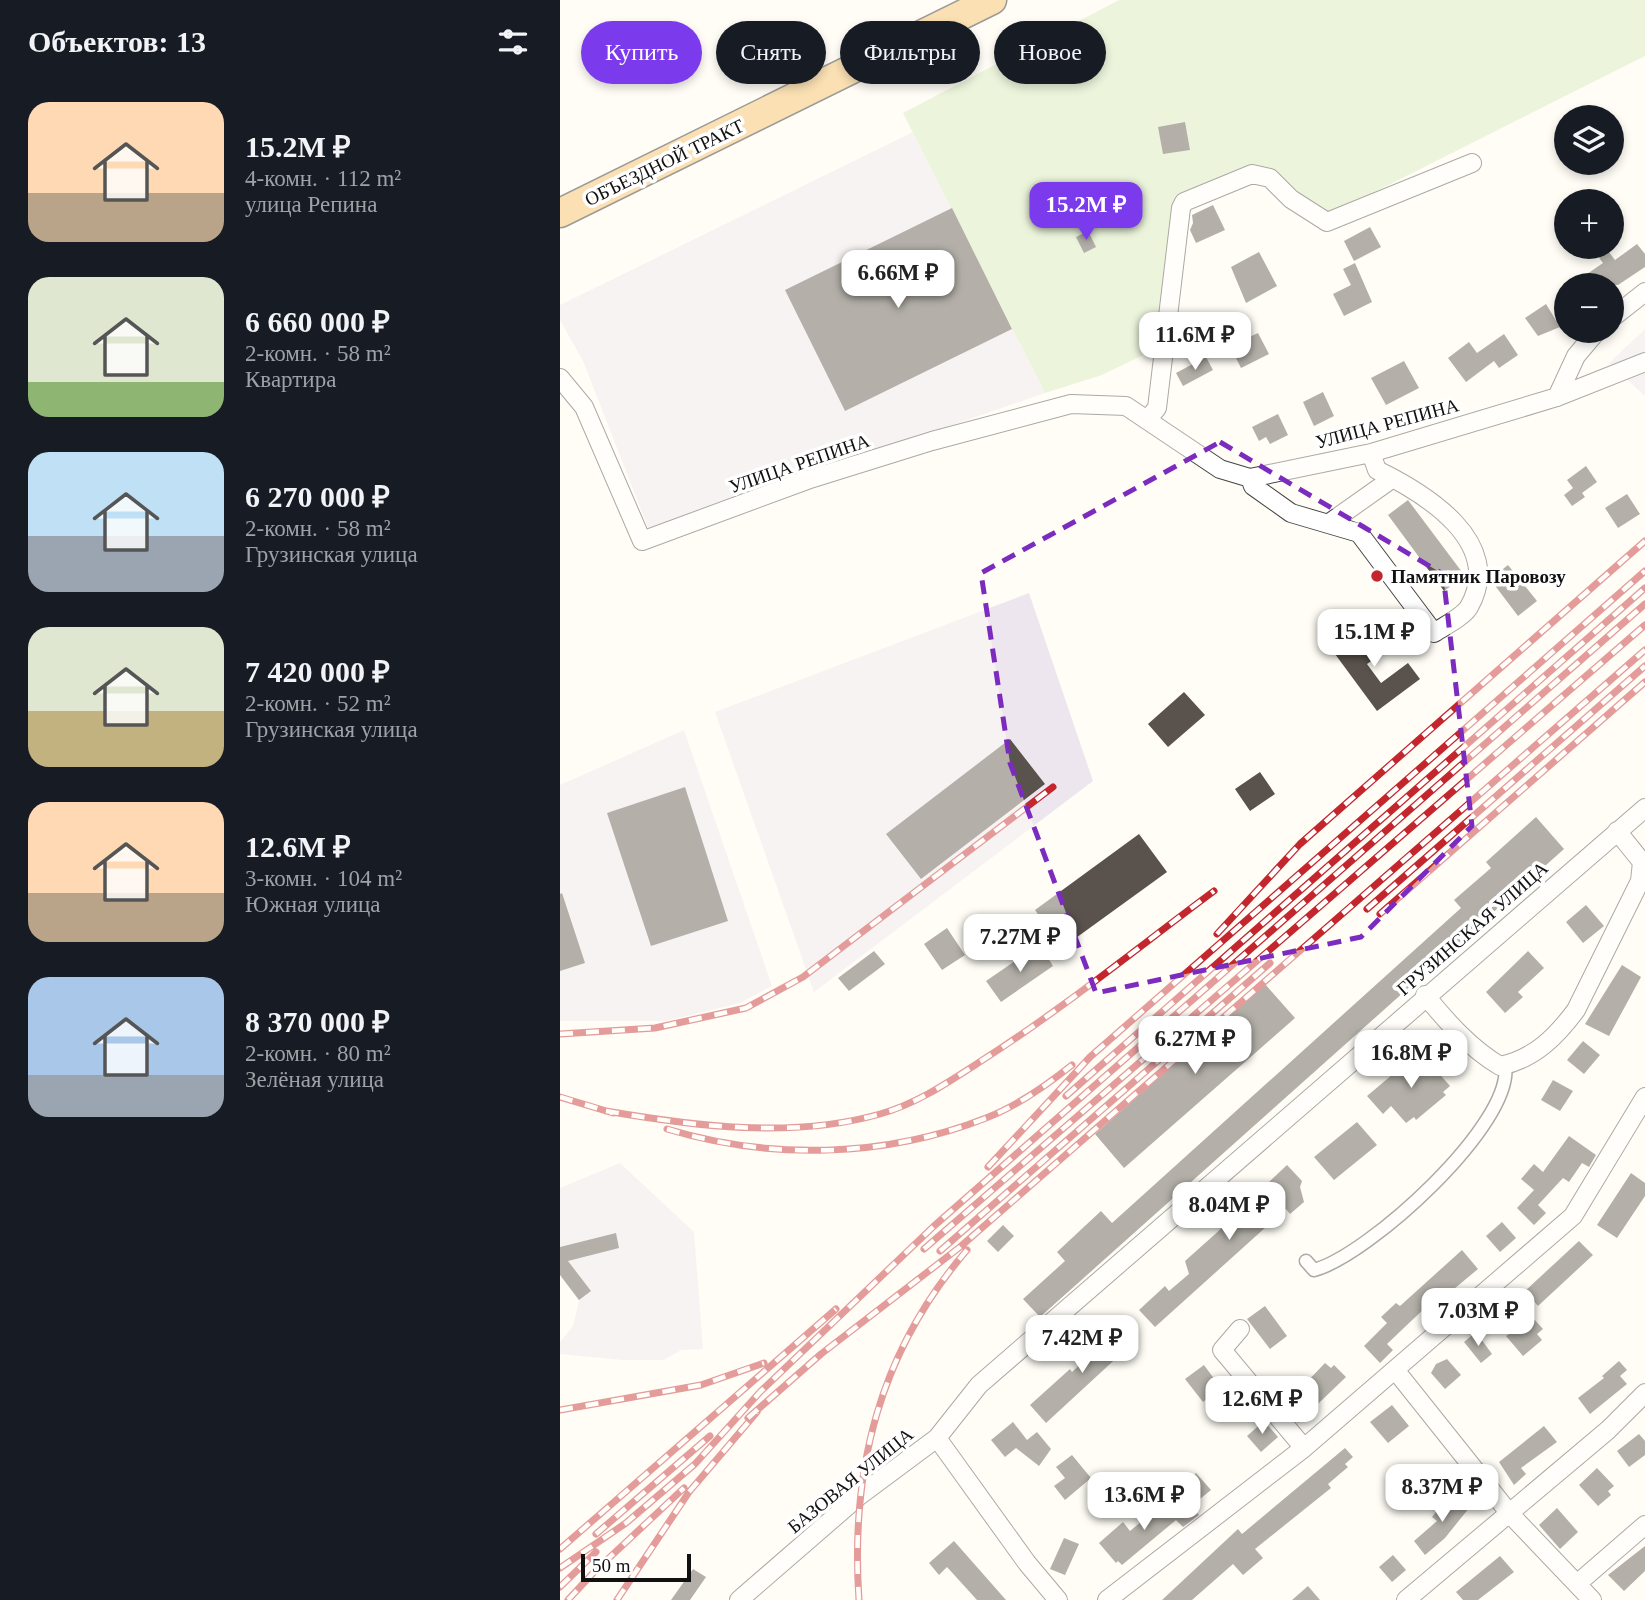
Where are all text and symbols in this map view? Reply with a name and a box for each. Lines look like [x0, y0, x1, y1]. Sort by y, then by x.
chip: Купить [581, 21, 702, 84]
chip: Снять [716, 21, 826, 84]
chip: Фильтры [840, 21, 980, 84]
chip: Новое [994, 21, 1106, 84]
icon: filters [494, 23, 532, 61]
text: Объектов: 13 [28, 25, 206, 58]
map controls [1554, 105, 1624, 343]
button: layers [1554, 105, 1624, 175]
street label: ОБЪЕЗДНОЙ ТРАКТ [581, 115, 747, 210]
icon: home [84, 130, 168, 214]
text: 15.2M ₽ [245, 130, 351, 163]
text: 4-комн. · 112 m² [245, 166, 401, 191]
pin: 15.2M ₽ [1021, 182, 1151, 242]
button: + [1554, 189, 1624, 259]
text: улица Репина [245, 192, 377, 217]
text: 15.2M ₽ [1045, 192, 1127, 217]
pin: 6.66M ₽ [833, 250, 963, 310]
text: 6.66M ₽ [857, 260, 939, 285]
button: − [1554, 273, 1624, 343]
icon: home [84, 305, 168, 389]
text: 6 660 000 ₽ [245, 305, 390, 338]
pin: 11.6M ₽ [1130, 312, 1260, 372]
text: 11.6M ₽ [1155, 322, 1235, 347]
text: 2-комн. · 58 m² [245, 341, 391, 366]
text: Квартира [245, 367, 336, 392]
street label: УЛИЦА РЕПИНА [1313, 394, 1461, 453]
street label: УЛИЦА РЕПИНА [726, 429, 872, 497]
icon: home [84, 480, 168, 564]
text: 6 270 000 ₽ [245, 480, 390, 513]
text: 2-комн. · 58 m² [245, 516, 391, 541]
text: Грузинская улица [245, 542, 418, 567]
place label: Памятник Паровозу [1391, 566, 1566, 587]
marker: Памятник Паровозу [1369, 568, 1385, 584]
pin: 15.1M ₽ [1309, 610, 1439, 669]
text: 15.1M ₽ [1333, 619, 1415, 644]
icon: home [84, 655, 168, 739]
text: 7 420 000 ₽ [245, 655, 390, 688]
text: 2-комн. · 52 m² [245, 691, 391, 716]
text: Грузинская улица [245, 717, 418, 742]
icon: home [84, 830, 168, 914]
text: 12.6M ₽ [245, 830, 351, 863]
street label: ГРУЗИНСКАЯ УЛИЦА [1393, 857, 1552, 1000]
text: 3-комн. · 104 m² [245, 866, 402, 891]
text: Южная улица [245, 892, 380, 917]
pin: 7.27M ₽ [955, 914, 1085, 974]
text: 7.27M ₽ [979, 924, 1061, 949]
icon: home [84, 1005, 168, 1089]
text: 8 370 000 ₽ [245, 1005, 390, 1038]
pin: 6.27M ₽ [1130, 1016, 1260, 1076]
text: 6.27M ₽ [1154, 1026, 1236, 1051]
pin: 16.8M ₽ [1346, 1030, 1476, 1090]
text: 16.8M ₽ [1370, 1040, 1452, 1065]
text: 2-комн. · 80 m² [245, 1041, 391, 1066]
text: Зелёная улица [245, 1067, 384, 1092]
pin: 8.04M ₽ [1164, 1182, 1294, 1242]
text: 8.04M ₽ [1188, 1192, 1270, 1217]
pin: 7.03M ₽ [1413, 1288, 1543, 1348]
text: 7.03M ₽ [1437, 1298, 1519, 1323]
pin: 7.42M ₽ [1017, 1316, 1147, 1375]
text: 7.42M ₽ [1041, 1325, 1123, 1350]
pin: 12.6M ₽ [1197, 1376, 1327, 1436]
text: 12.6M ₽ [1221, 1386, 1303, 1411]
street label: БАЗОВАЯ УЛИЦА [783, 1423, 917, 1537]
pin: 8.37M ₽ [1377, 1464, 1507, 1524]
pin: 13.6M ₽ [1079, 1472, 1209, 1532]
text: 8.37M ₽ [1401, 1474, 1483, 1499]
text: 13.6M ₽ [1103, 1482, 1185, 1507]
scale bar [581, 1551, 691, 1583]
text: 50 m [592, 1555, 631, 1576]

